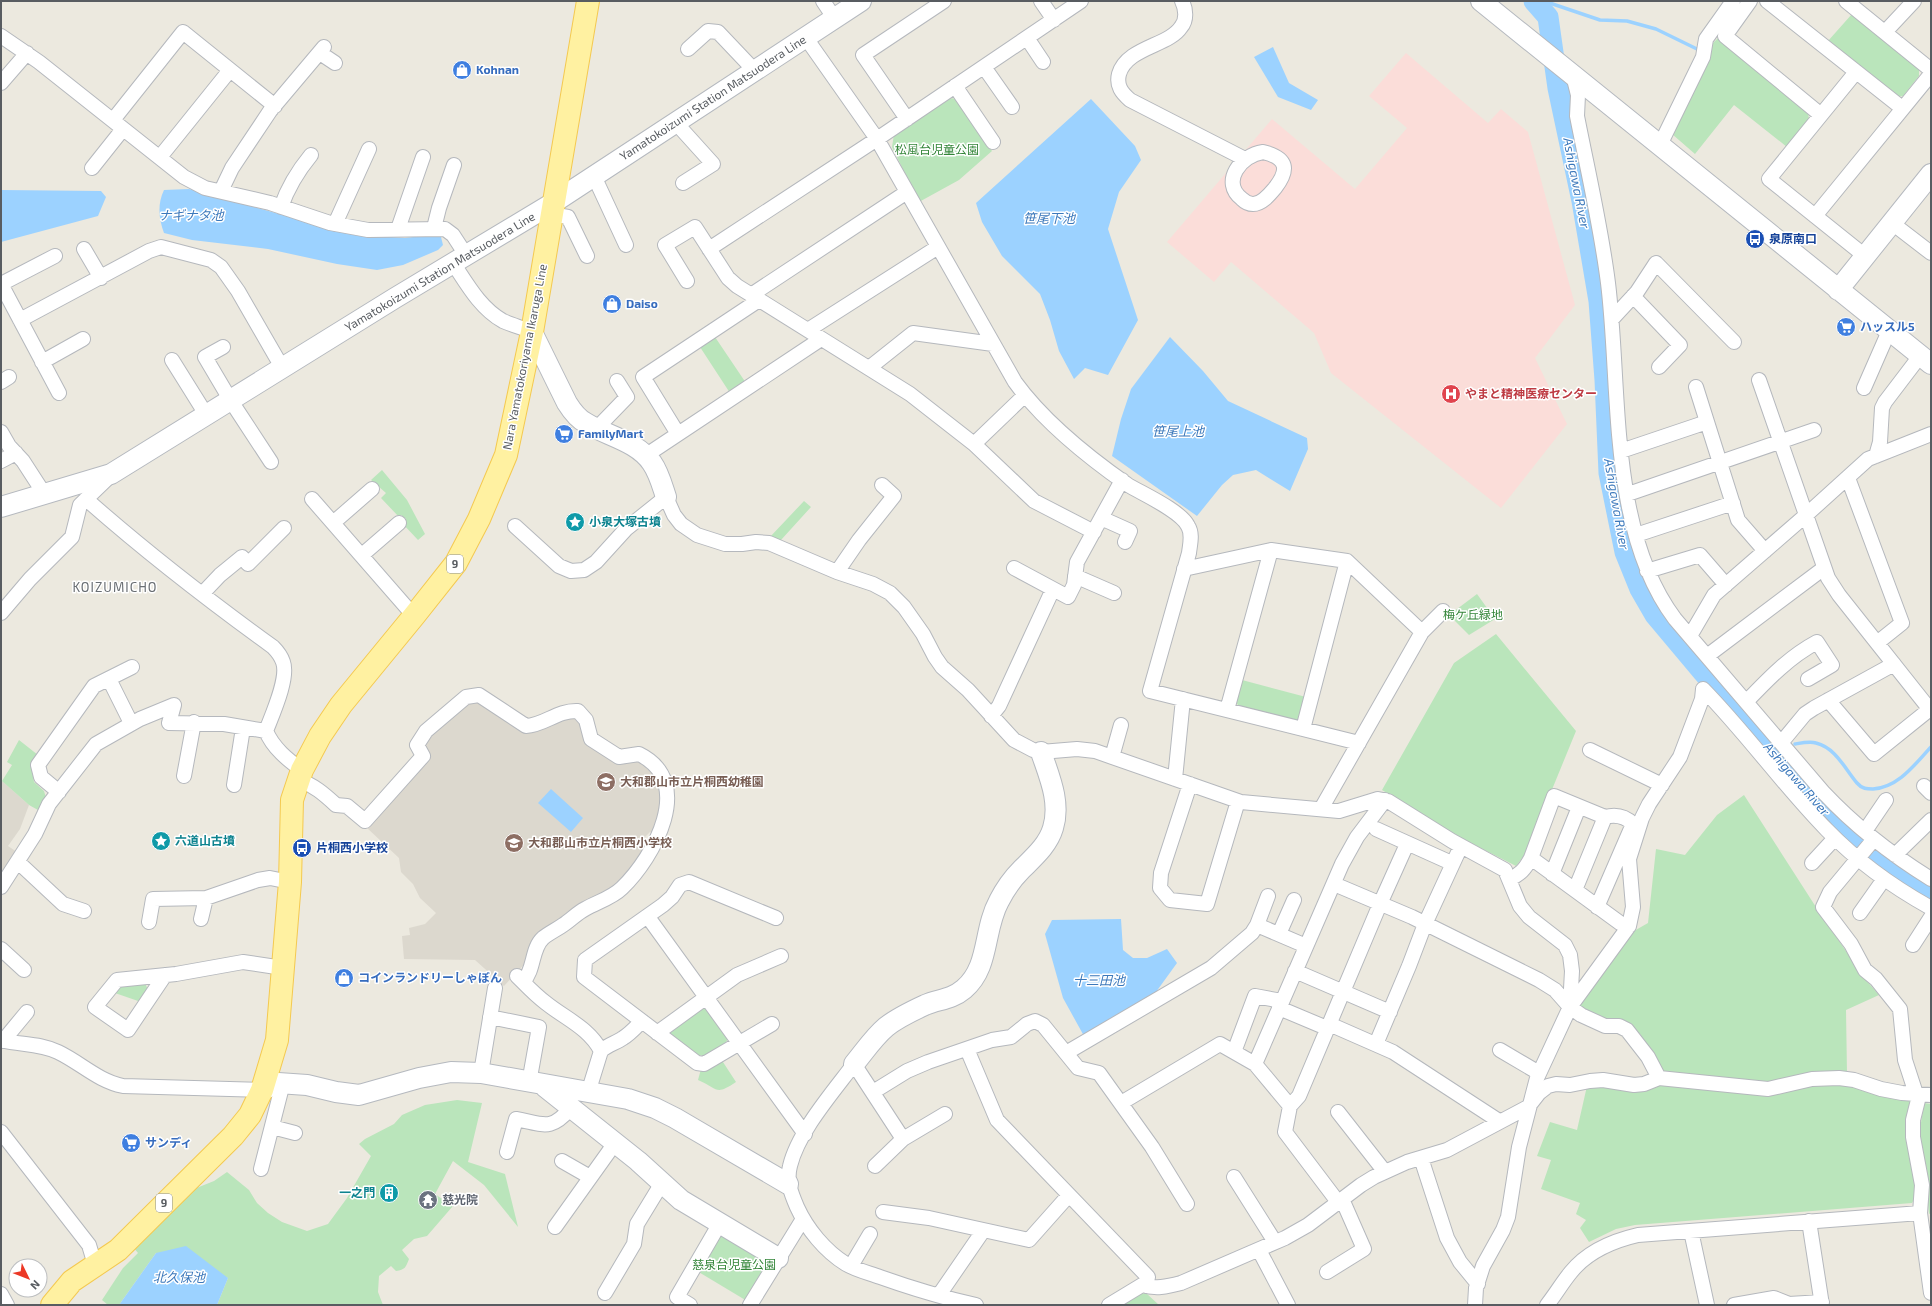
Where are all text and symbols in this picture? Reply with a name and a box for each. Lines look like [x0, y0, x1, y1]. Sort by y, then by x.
street label: Yamatokoizumi Station Matsuodera Line [617, 32, 808, 163]
shop icon: Kohnan [451, 59, 473, 81]
place label: Kohnan [476, 62, 519, 76]
water label: Ashigawa River [1560, 135, 1594, 230]
park label: 松風台児童公園 [895, 142, 979, 156]
water label: ナギナタ池 [158, 207, 225, 223]
street label: Yamatokoizumi Station Matsuodera Line [342, 209, 537, 334]
water label: 笹尾下池 [1023, 210, 1077, 226]
bus stop icon: 泉原南口 [1744, 228, 1766, 250]
place label: 泉原南口 [1769, 231, 1817, 245]
street label: Nara Yamatokoriyama Ikaruga Line [499, 263, 549, 451]
shop icon: Daiso [601, 293, 623, 315]
place label: Daiso [626, 296, 658, 310]
supermarket icon: ハッスル5 [1835, 316, 1857, 338]
place label: ハッスル5 [1860, 319, 1915, 333]
hospital icon: やまと精神医療センター [1440, 383, 1462, 405]
place label: やまと精神医療センター [1465, 386, 1597, 400]
supermarket icon: FamilyMart [553, 423, 575, 445]
water label: 笹尾上池 [1152, 423, 1206, 439]
place label: FamilyMart [578, 426, 644, 441]
water label: Ashigawa River [1601, 456, 1633, 551]
place icon: 小泉大塚古墳 [564, 511, 586, 533]
place label: 小泉大塚古墳 [589, 514, 661, 528]
road number: 9 [447, 555, 463, 573]
district label: KOIZUMICHO [72, 579, 158, 595]
park label: 梅ケ丘緑地 [1443, 607, 1503, 621]
water label: Ashigawa River [1760, 738, 1834, 820]
school or university icon: 大和郡山市立片桐西幼稚園 [595, 771, 617, 793]
place label: 大和郡山市立片桐西幼稚園 [620, 774, 764, 788]
place icon: 六道山古墳 [150, 830, 172, 852]
school or university icon: 大和郡山市立片桐西小学校 [503, 832, 525, 854]
place label: 六道山古墳 [175, 833, 235, 847]
place label: 大和郡山市立片桐西小学校 [528, 835, 672, 849]
bus stop icon: 片桐西小学校 [291, 837, 313, 859]
place label: 片桐西小学校 [316, 840, 388, 854]
shop icon: コインランドリーしゃぼん [333, 967, 355, 989]
place label: コインランドリーしゃぼん [358, 970, 502, 984]
water label: 十三田池 [1073, 972, 1127, 988]
supermarket icon: サンディ [120, 1132, 142, 1154]
place label: サンディ [145, 1135, 192, 1149]
building icon: 一之門 [378, 1182, 400, 1204]
place label: 一之門 [339, 1185, 375, 1199]
temple icon: 慈光院 [417, 1189, 439, 1211]
place label: 慈光院 [442, 1192, 478, 1206]
road number: 9 [156, 1194, 172, 1212]
park label: 慈泉台児童公園 [692, 1257, 776, 1271]
north arrow [8, 1258, 48, 1298]
water label: 北久保池 [153, 1269, 207, 1285]
text: N [28, 1278, 43, 1293]

